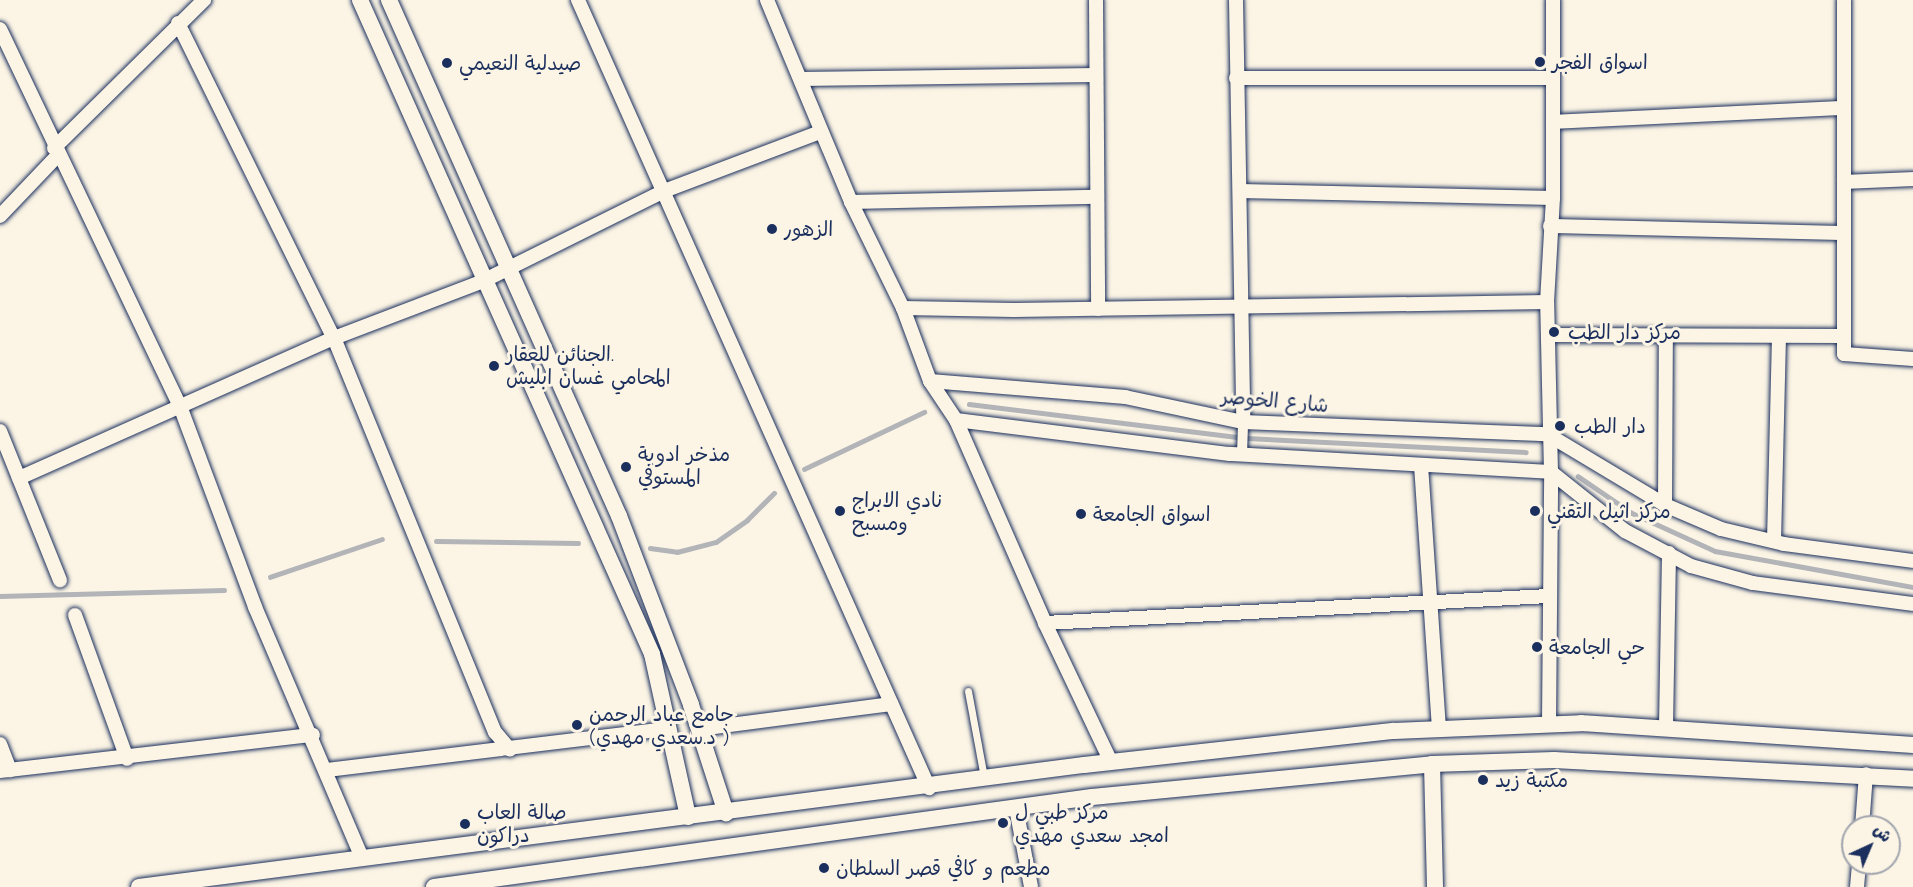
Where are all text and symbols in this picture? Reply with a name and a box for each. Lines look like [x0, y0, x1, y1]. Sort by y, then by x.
place label: اسواق الفجر [1552, 50, 1648, 74]
place label: صيدلية النعيمي [459, 51, 581, 75]
marker: اسواق الفجر [1533, 55, 1547, 69]
marker: صيدلية النعيمي [440, 56, 454, 70]
place label: الزهور [784, 217, 833, 241]
marker: الزهور [765, 222, 779, 236]
place label: مركز دار الطب [1568, 320, 1681, 344]
marker: مركز دار الطب [1545, 323, 1563, 341]
place label: الجنائن للعقار. المحامي غسان ابليش [506, 342, 671, 389]
marker: الجنائن للعقار. المحامي غسان ابليش [487, 359, 501, 373]
street label: شارع الخوصر [1221, 384, 1329, 418]
place label: دار الطب [1574, 414, 1646, 438]
marker: دار الطب [1551, 417, 1569, 435]
place label: مذخر ادویة المستوفي [638, 443, 730, 490]
marker: مذخر ادویة المستوفي [619, 460, 633, 474]
place label: نادي الابراج ومسبح [852, 488, 942, 535]
place label: مركز اثيل التقني [1547, 499, 1671, 523]
place label: اسواق الجامعة [1093, 502, 1210, 526]
marker: نادي الابراج ومسبح [833, 504, 847, 518]
marker: مركز اثيل التقني [1528, 504, 1542, 518]
marker: اسواق الجامعة [1074, 507, 1088, 521]
place label: حي الجامعة [1549, 635, 1645, 659]
marker: حي الجامعة [1530, 640, 1544, 654]
place label: جامع عباد الرحمن (د.سعدي مهدي ) [589, 702, 734, 749]
marker: جامع عباد الرحمن (د.سعدي مهدي ) [570, 718, 584, 732]
place label: مكتبة زيد [1495, 768, 1568, 792]
marker: مكتبة زيد [1476, 773, 1490, 787]
place label: مركز طبي ل امجد سعدي مهدي [1015, 800, 1169, 847]
place label: صالة العاب دراكون [477, 801, 567, 848]
north arrow [1841, 815, 1901, 875]
marker: مركز طبي ل امجد سعدي مهدي [996, 816, 1010, 830]
marker: صالة العاب دراكون [458, 817, 472, 831]
text: ش [1870, 821, 1895, 846]
place label: مطعم و كافي قصر السلطان [836, 856, 1050, 880]
marker: مطعم و كافي قصر السلطان [817, 861, 831, 875]

